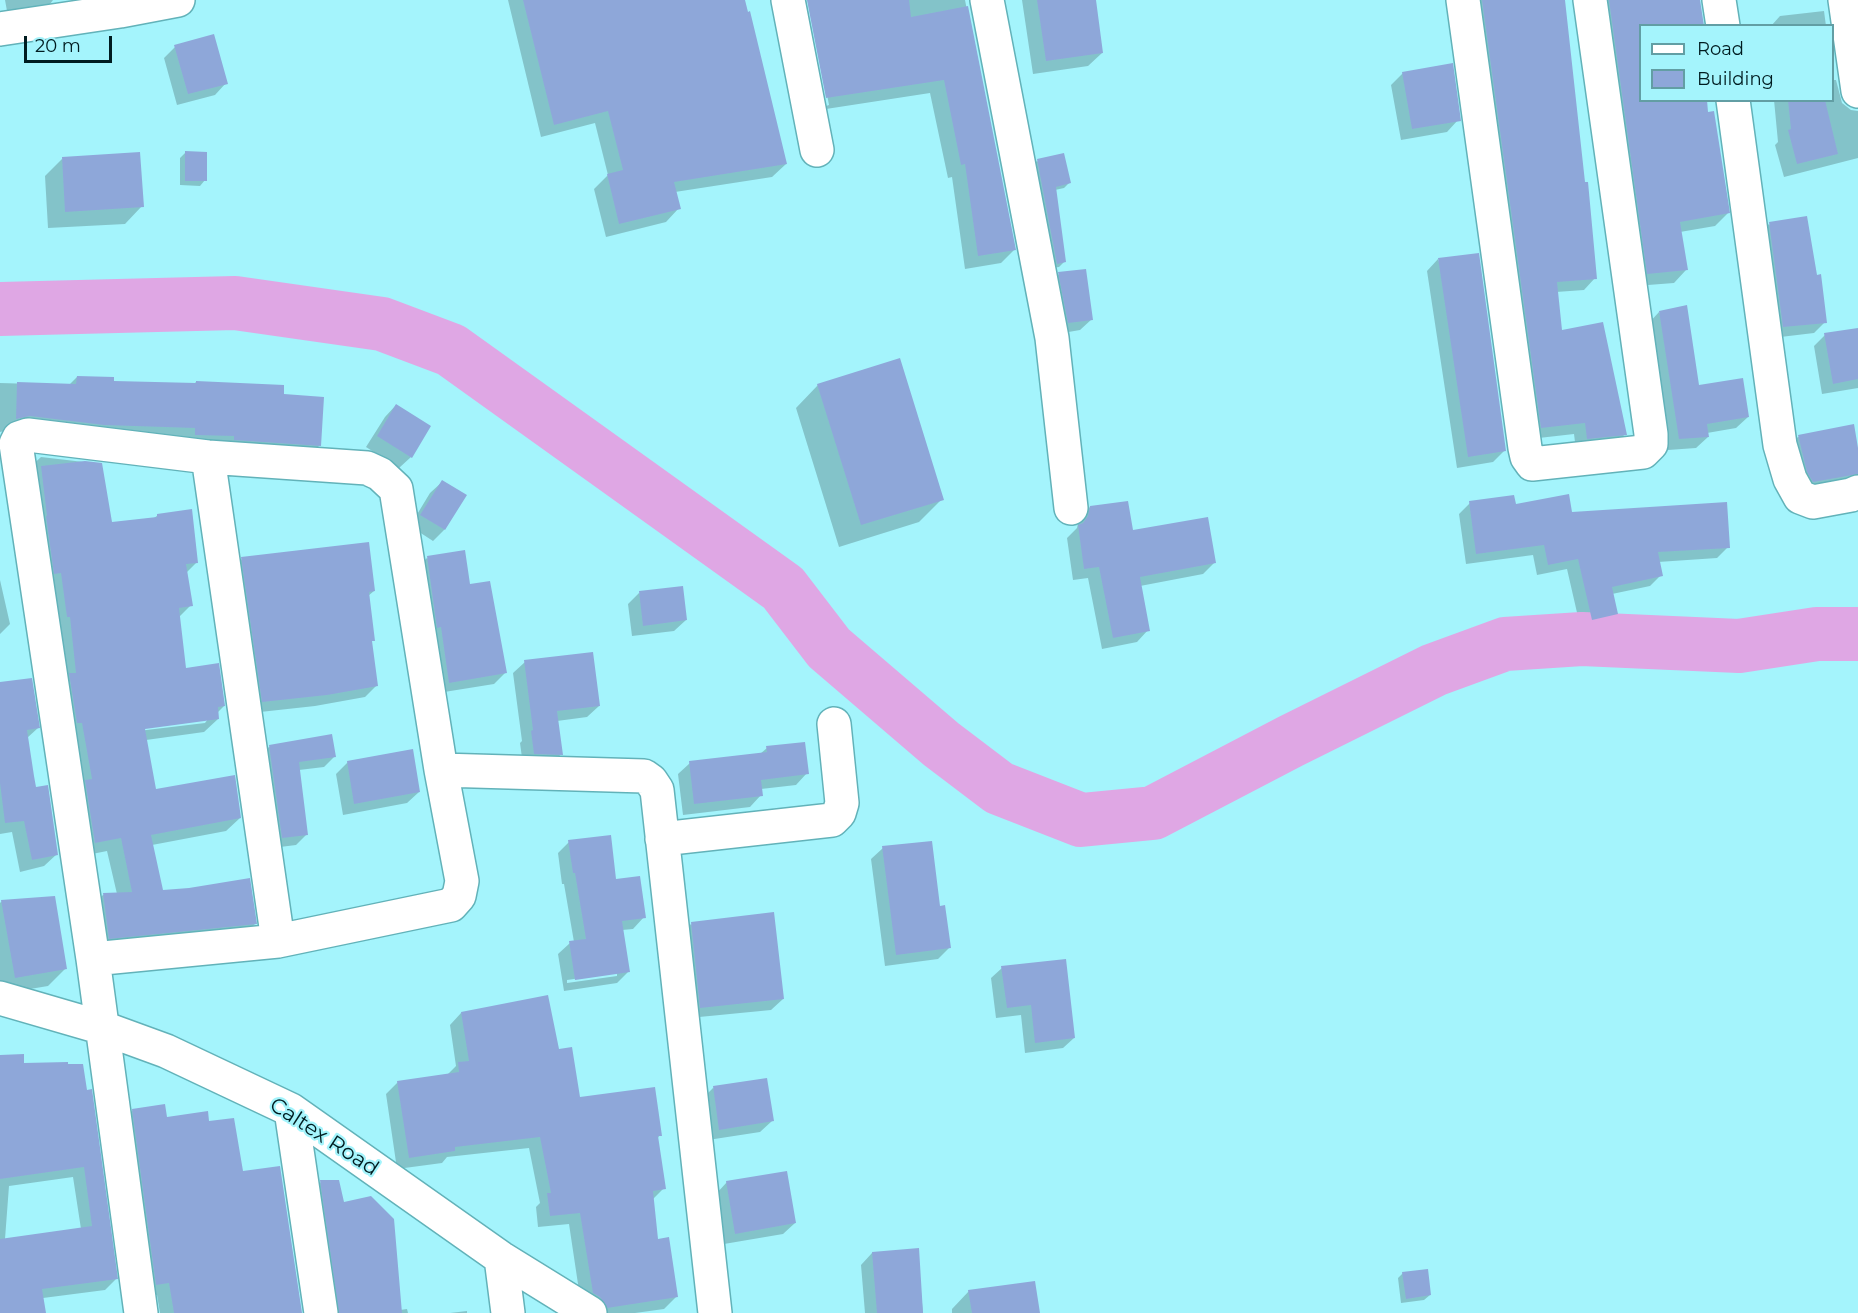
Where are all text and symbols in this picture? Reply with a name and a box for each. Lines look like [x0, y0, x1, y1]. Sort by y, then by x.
scale bar [27, 24, 116, 62]
legend [1639, 24, 1834, 102]
text: 20 m [35, 35, 81, 57]
text: Road [1697, 38, 1744, 60]
text: Building [1697, 68, 1774, 90]
street label: Caltex Road [265, 1092, 383, 1182]

